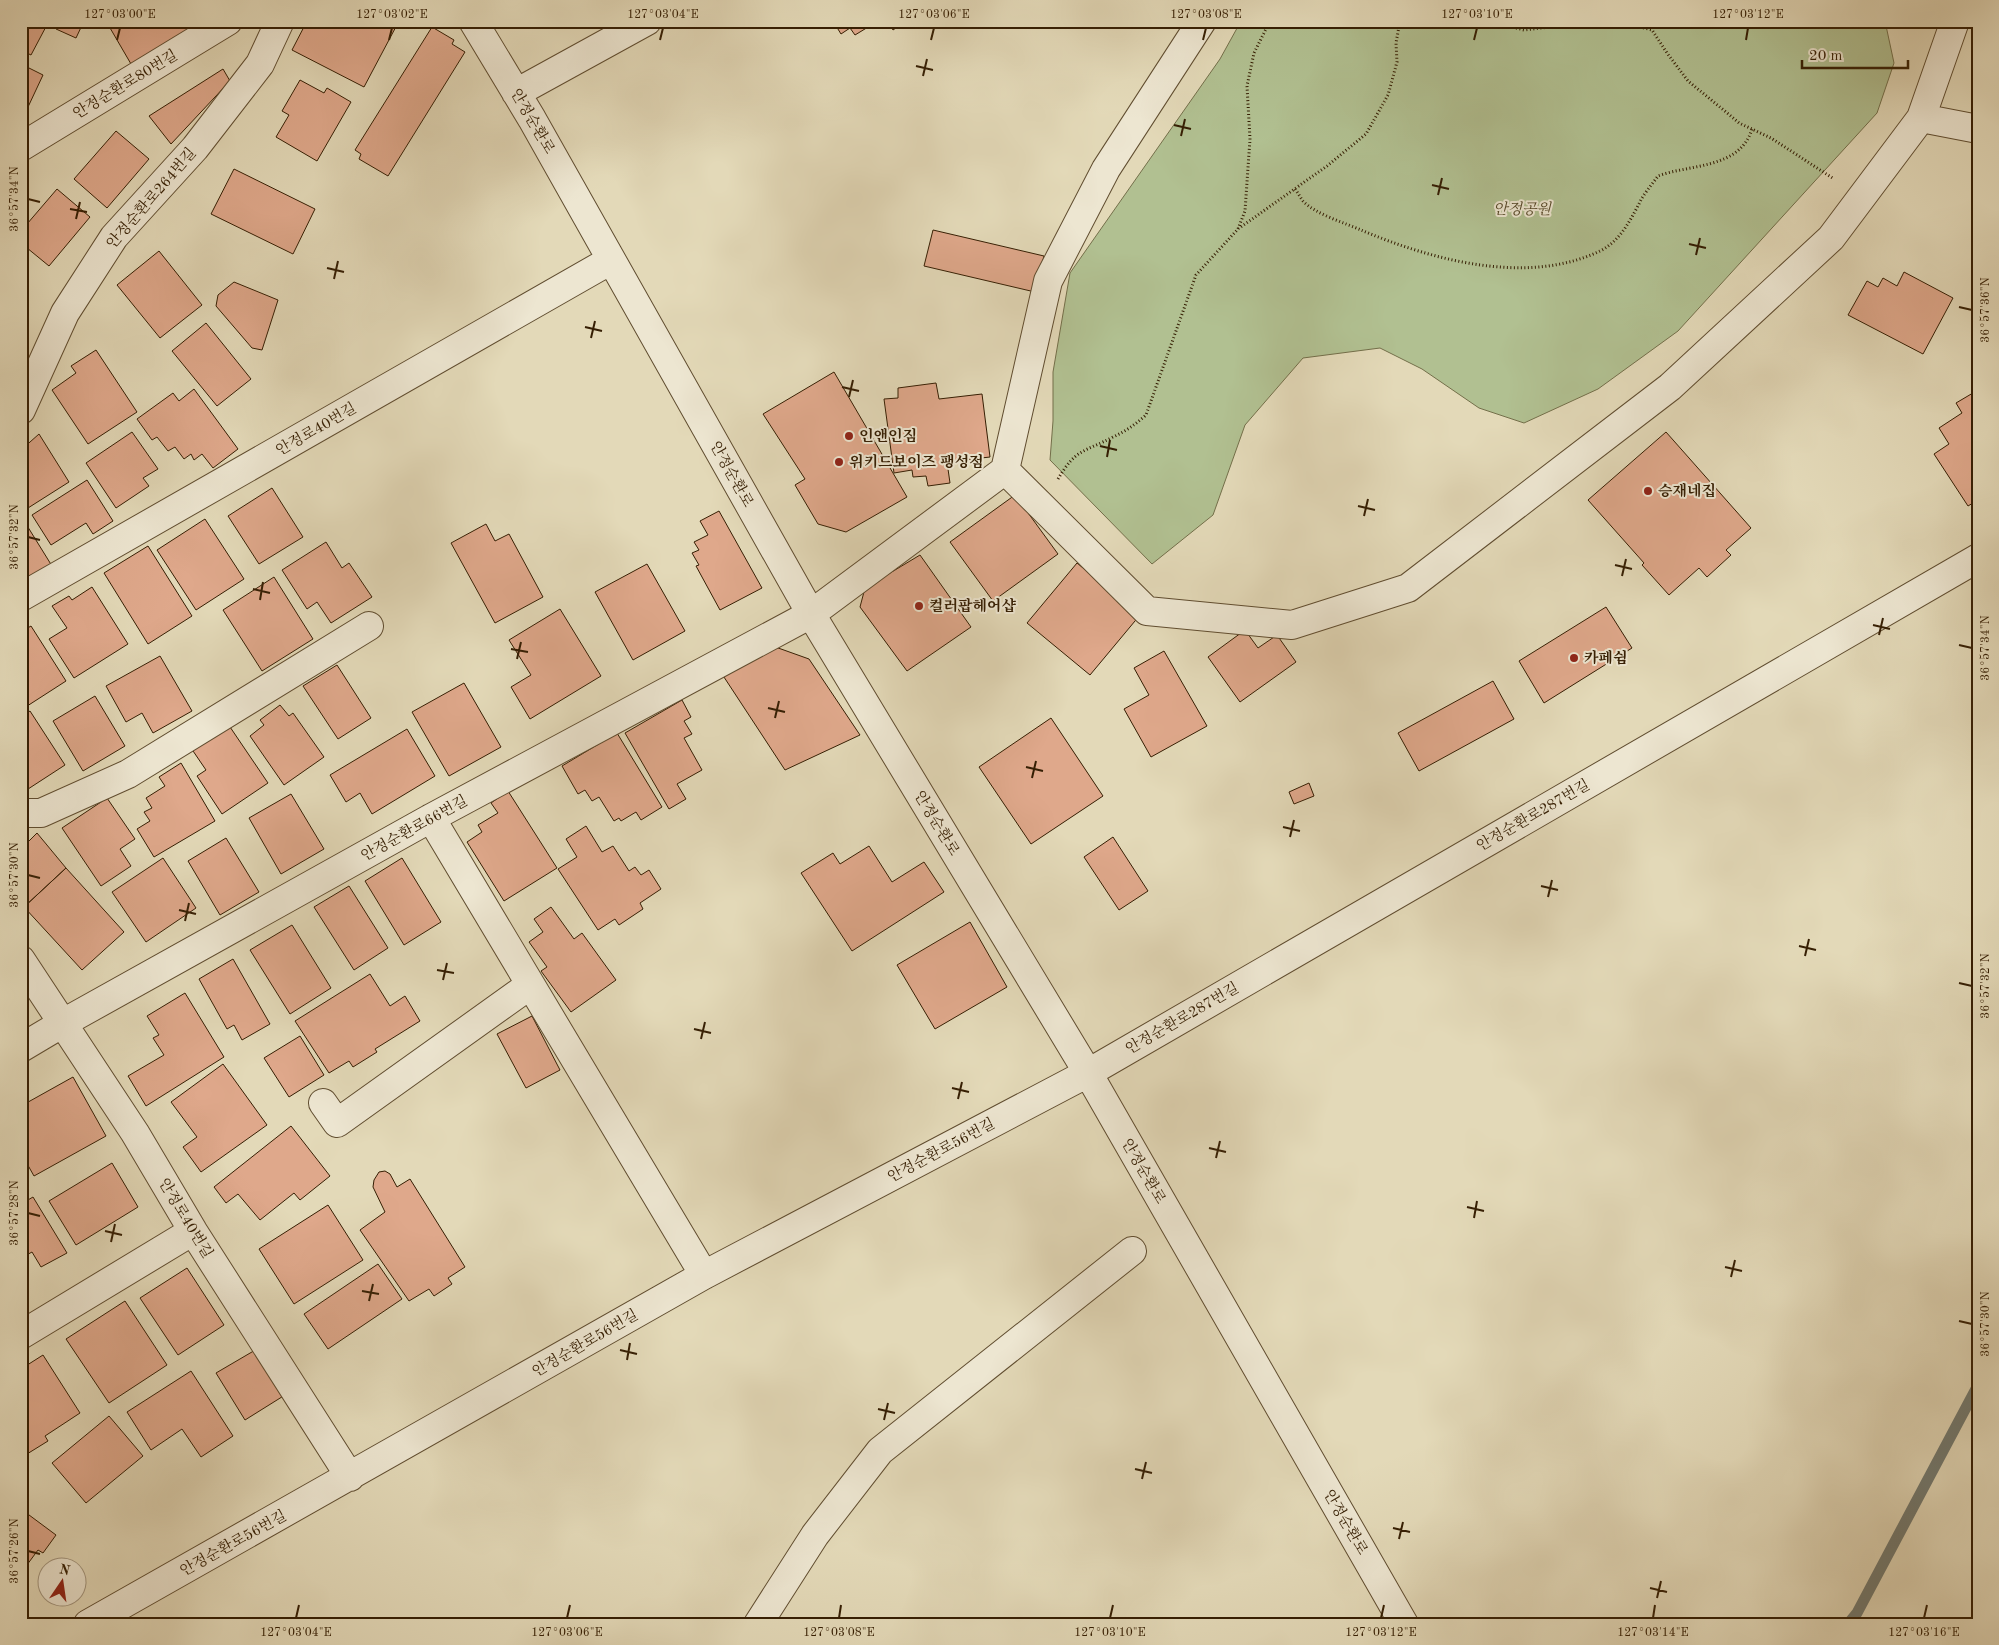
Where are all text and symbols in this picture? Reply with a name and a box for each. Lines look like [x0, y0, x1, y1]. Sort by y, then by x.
text: 127°03'00"E [84, 9, 156, 21]
text: 127°03'02"E [356, 9, 428, 21]
text: 127°03'04"E [627, 9, 699, 21]
text: 127°03'06"E [898, 9, 970, 21]
text: 127°03'08"E [1170, 9, 1242, 21]
text: 127°03'10"E [1441, 9, 1513, 21]
text: 127°03'12"E [1712, 9, 1784, 21]
scale bar [1802, 38, 1908, 70]
street label: 안정순환로80번길 [70, 47, 181, 122]
text: 20 m [1809, 49, 1843, 64]
street label: 안정순환로 [507, 86, 558, 157]
street label: 안정순환로264번길 [103, 145, 200, 252]
text: 36°57'34"N [8, 166, 21, 232]
park label: 안정공원 [1493, 201, 1552, 218]
text: 36°57'36"N [1979, 277, 1992, 343]
street label: 안정로40번길 [273, 400, 359, 459]
place label: 인앤인짐 [859, 427, 917, 445]
marker: 인앤인짐 [843, 430, 855, 442]
street label: 안정순환로 [707, 438, 757, 510]
place label: 위키드보이즈 팽성점 [849, 453, 984, 471]
marker: 위키드보이즈 팽성점 [833, 456, 845, 468]
place label: 승재네집 [1658, 482, 1716, 500]
marker: 승재네집 [1642, 485, 1654, 497]
text: 36°57'32"N [8, 504, 21, 570]
place label: 컬러팝헤어샵 [929, 597, 1016, 615]
marker: 컬러팝헤어샵 [913, 600, 925, 612]
text: 36°57'34"N [1979, 615, 1992, 681]
place label: 카페쉼 [1584, 649, 1627, 667]
marker: 카페쉼 [1568, 652, 1580, 664]
street label: 안정순환로287번길 [1474, 776, 1593, 855]
street label: 안정순환로 [911, 788, 963, 859]
street label: 안정순환로66번길 [358, 792, 470, 865]
text: 36°57'30"N [8, 842, 21, 908]
text: 36°57'32"N [1979, 953, 1992, 1019]
street label: 안정순환로287번길 [1123, 979, 1242, 1058]
street label: 안정순환로56번길 [885, 1115, 998, 1186]
street label: 안정순환로 [1118, 1136, 1169, 1207]
street label: 안정로40번길 [155, 1175, 216, 1261]
text: 36°57'28"N [8, 1180, 21, 1246]
text: 36°57'30"N [1979, 1291, 1992, 1357]
street label: 안정순환로56번길 [530, 1306, 641, 1381]
street label: 안정순환로 [1320, 1487, 1371, 1558]
street label: 안정순환로56번길 [177, 1507, 289, 1580]
text: 36°57'26"N [8, 1518, 21, 1584]
north arrow [38, 1558, 88, 1608]
text: N [58, 1562, 72, 1578]
text: 127°03'04"E [260, 1627, 332, 1639]
text: 127°03'06"E [531, 1627, 603, 1639]
text: 127°03'08"E [803, 1627, 875, 1639]
text: 127°03'10"E [1074, 1627, 1146, 1639]
text: 127°03'12"E [1345, 1627, 1417, 1639]
text: 127°03'14"E [1617, 1627, 1689, 1639]
text: 127°03'16"E [1888, 1627, 1960, 1639]

